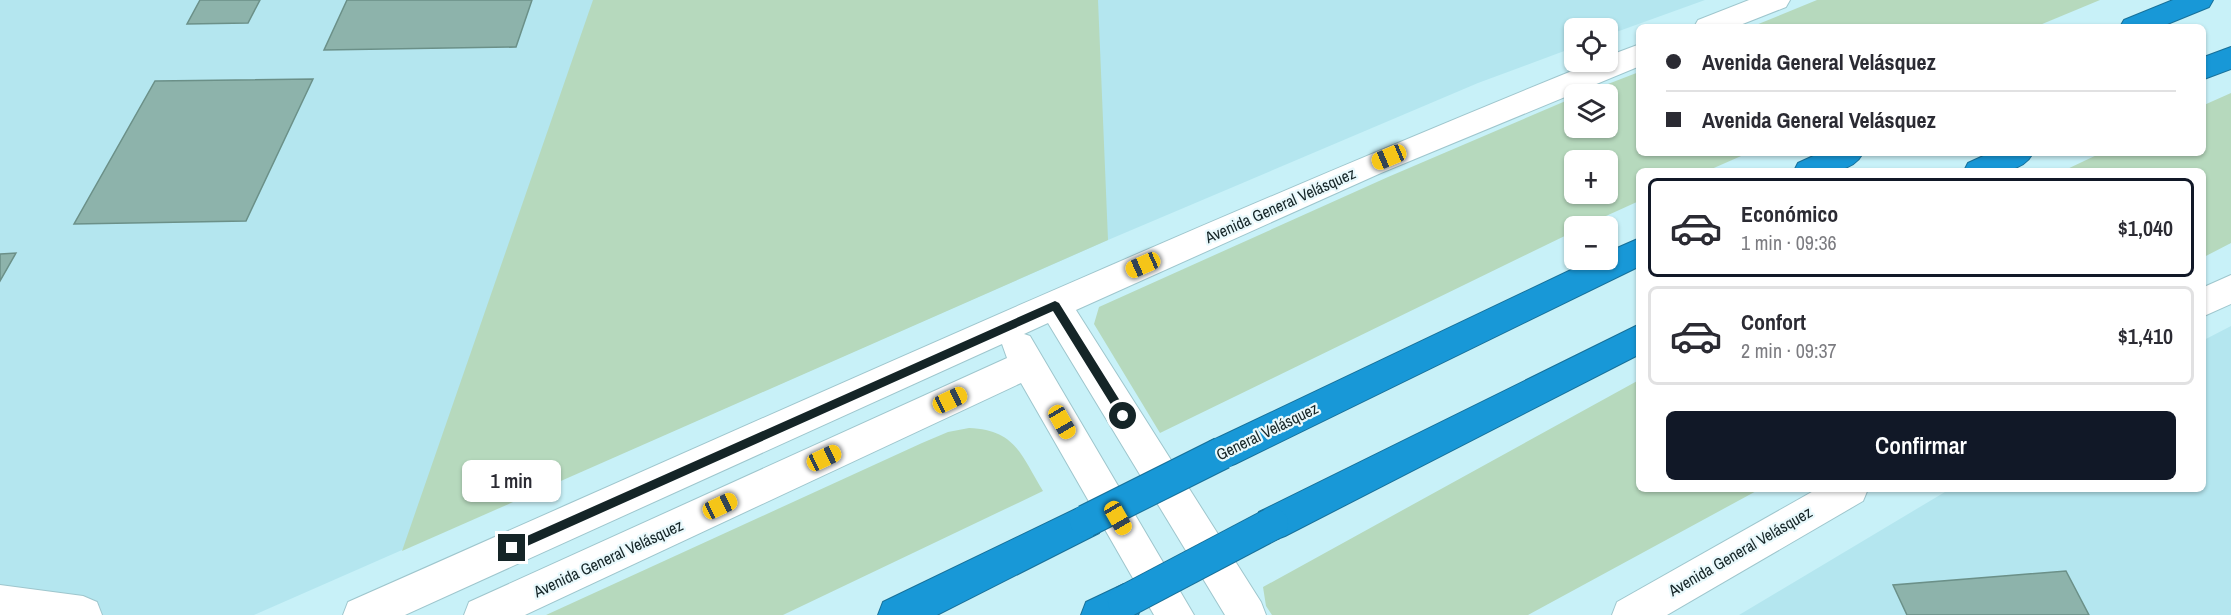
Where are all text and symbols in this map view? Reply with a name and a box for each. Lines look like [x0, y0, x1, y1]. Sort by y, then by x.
map controls [1564, 18, 1618, 270]
button: locate [1564, 18, 1618, 72]
text: Avenida General Velásquez [1702, 47, 1936, 77]
button: layers [1564, 84, 1618, 138]
text: Avenida General Velásquez [1702, 105, 1936, 135]
car [1369, 142, 1409, 172]
button: + [1564, 150, 1618, 204]
street label: Avenida General Velásquez [1200, 162, 1359, 248]
text: Económico [1741, 199, 1838, 229]
icon: car [1669, 201, 1723, 255]
text: $1,040 [2118, 213, 2173, 243]
button: − [1564, 216, 1618, 270]
text: 1 min · 09:36 [1741, 229, 1837, 256]
car [1123, 249, 1163, 281]
text: Confort [1741, 307, 1806, 337]
icon: car [1669, 309, 1723, 363]
text: $1,410 [2118, 321, 2173, 351]
text: 2 min · 09:37 [1741, 337, 1837, 364]
car [930, 384, 970, 416]
street label: General Velásquez [1212, 397, 1322, 465]
car [1045, 402, 1079, 442]
route start [1109, 402, 1136, 429]
button: Confirmar [1666, 411, 2176, 480]
car [804, 442, 844, 474]
callout: 1 min [462, 461, 562, 503]
text: 1 min [490, 467, 533, 494]
car [700, 490, 740, 522]
car [1101, 498, 1135, 538]
street label: Avenida General Velásquez [1663, 501, 1816, 602]
street label: Avenida General Velásquez [529, 514, 687, 603]
route end [498, 534, 525, 561]

